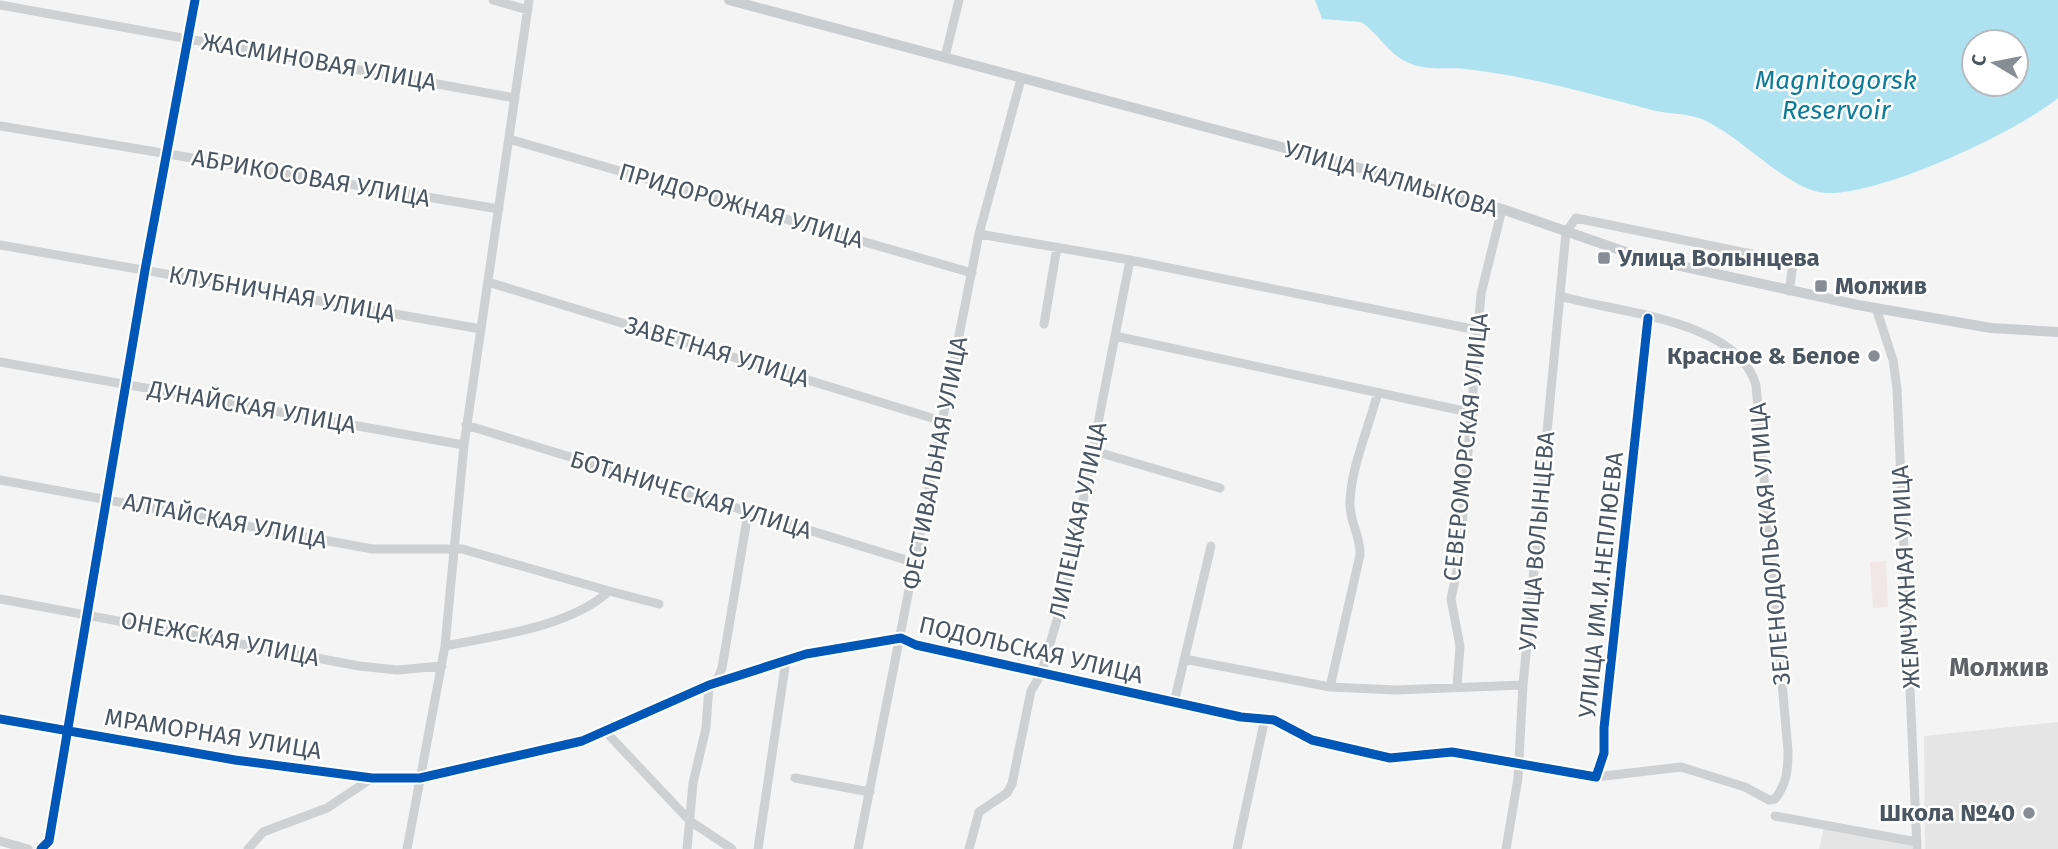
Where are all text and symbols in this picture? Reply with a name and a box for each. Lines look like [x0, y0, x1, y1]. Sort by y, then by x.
street label: ЖАСМИНОВАЯ УЛИЦА [199, 28, 439, 96]
north arrow [1960, 28, 2030, 98]
text: С [1966, 53, 1991, 68]
water label: Magnitogorsk Reservoir [1755, 65, 1917, 126]
street label: УЛИЦА КАЛМЫКОВА [1281, 135, 1501, 223]
street label: АБРИКОСОВАЯ УЛИЦА [190, 143, 433, 213]
street label: ПРИДОРОЖНАЯ УЛИЦА [616, 158, 867, 254]
place label: Улица Волынцева [1617, 244, 1820, 272]
marker: Улица Волынцева [1596, 250, 1612, 266]
street label: КЛУБНИЧНАЯ УЛИЦА [167, 260, 398, 328]
place label: Молжив [1835, 272, 1927, 300]
marker: Молжив [1813, 278, 1829, 294]
street label: ЗАВЕТНАЯ УЛИЦА [621, 311, 813, 393]
street label: СЕВЕРОМОРСКАЯ УЛИЦА [1438, 311, 1494, 583]
street label: ФЕСТИВАЛЬНАЯ УЛИЦА [897, 334, 973, 592]
place label: Красное & Белое [1667, 342, 1860, 370]
marker: Красное & Белое [1866, 348, 1882, 364]
street label: ДУНАЙСКАЯ УЛИЦА [145, 375, 358, 439]
street label: ЗЕЛЕНОДОЛЬСКАЯ УЛИЦА [1744, 401, 1796, 687]
street label: ЛИПЕЦКАЯ УЛИЦА [1043, 419, 1113, 621]
street label: УЛИЦА ВОЛЫНЦЕВА [1513, 430, 1561, 652]
street label: БОТАНИЧЕСКАЯ УЛИЦА [567, 445, 815, 545]
street label: УЛИЦА ИМ.И.НЕПЛЮЕВА [1573, 450, 1629, 719]
street label: ЖЕМЧУЖНАЯ УЛИЦА [1886, 464, 1926, 690]
street label: АЛТАЙСКАЯ УЛИЦА [120, 487, 330, 555]
street label: ОНЕЖСКАЯ УЛИЦА [118, 606, 322, 672]
street label: ПОДОЛЬСКАЯ УЛИЦА [916, 611, 1146, 690]
district label: Молжив [1949, 652, 2049, 683]
street label: МРАМОРНАЯ УЛИЦА [103, 703, 324, 765]
place label: Школа №40 [1879, 799, 2015, 827]
marker: Школа №40 [2021, 805, 2037, 821]

